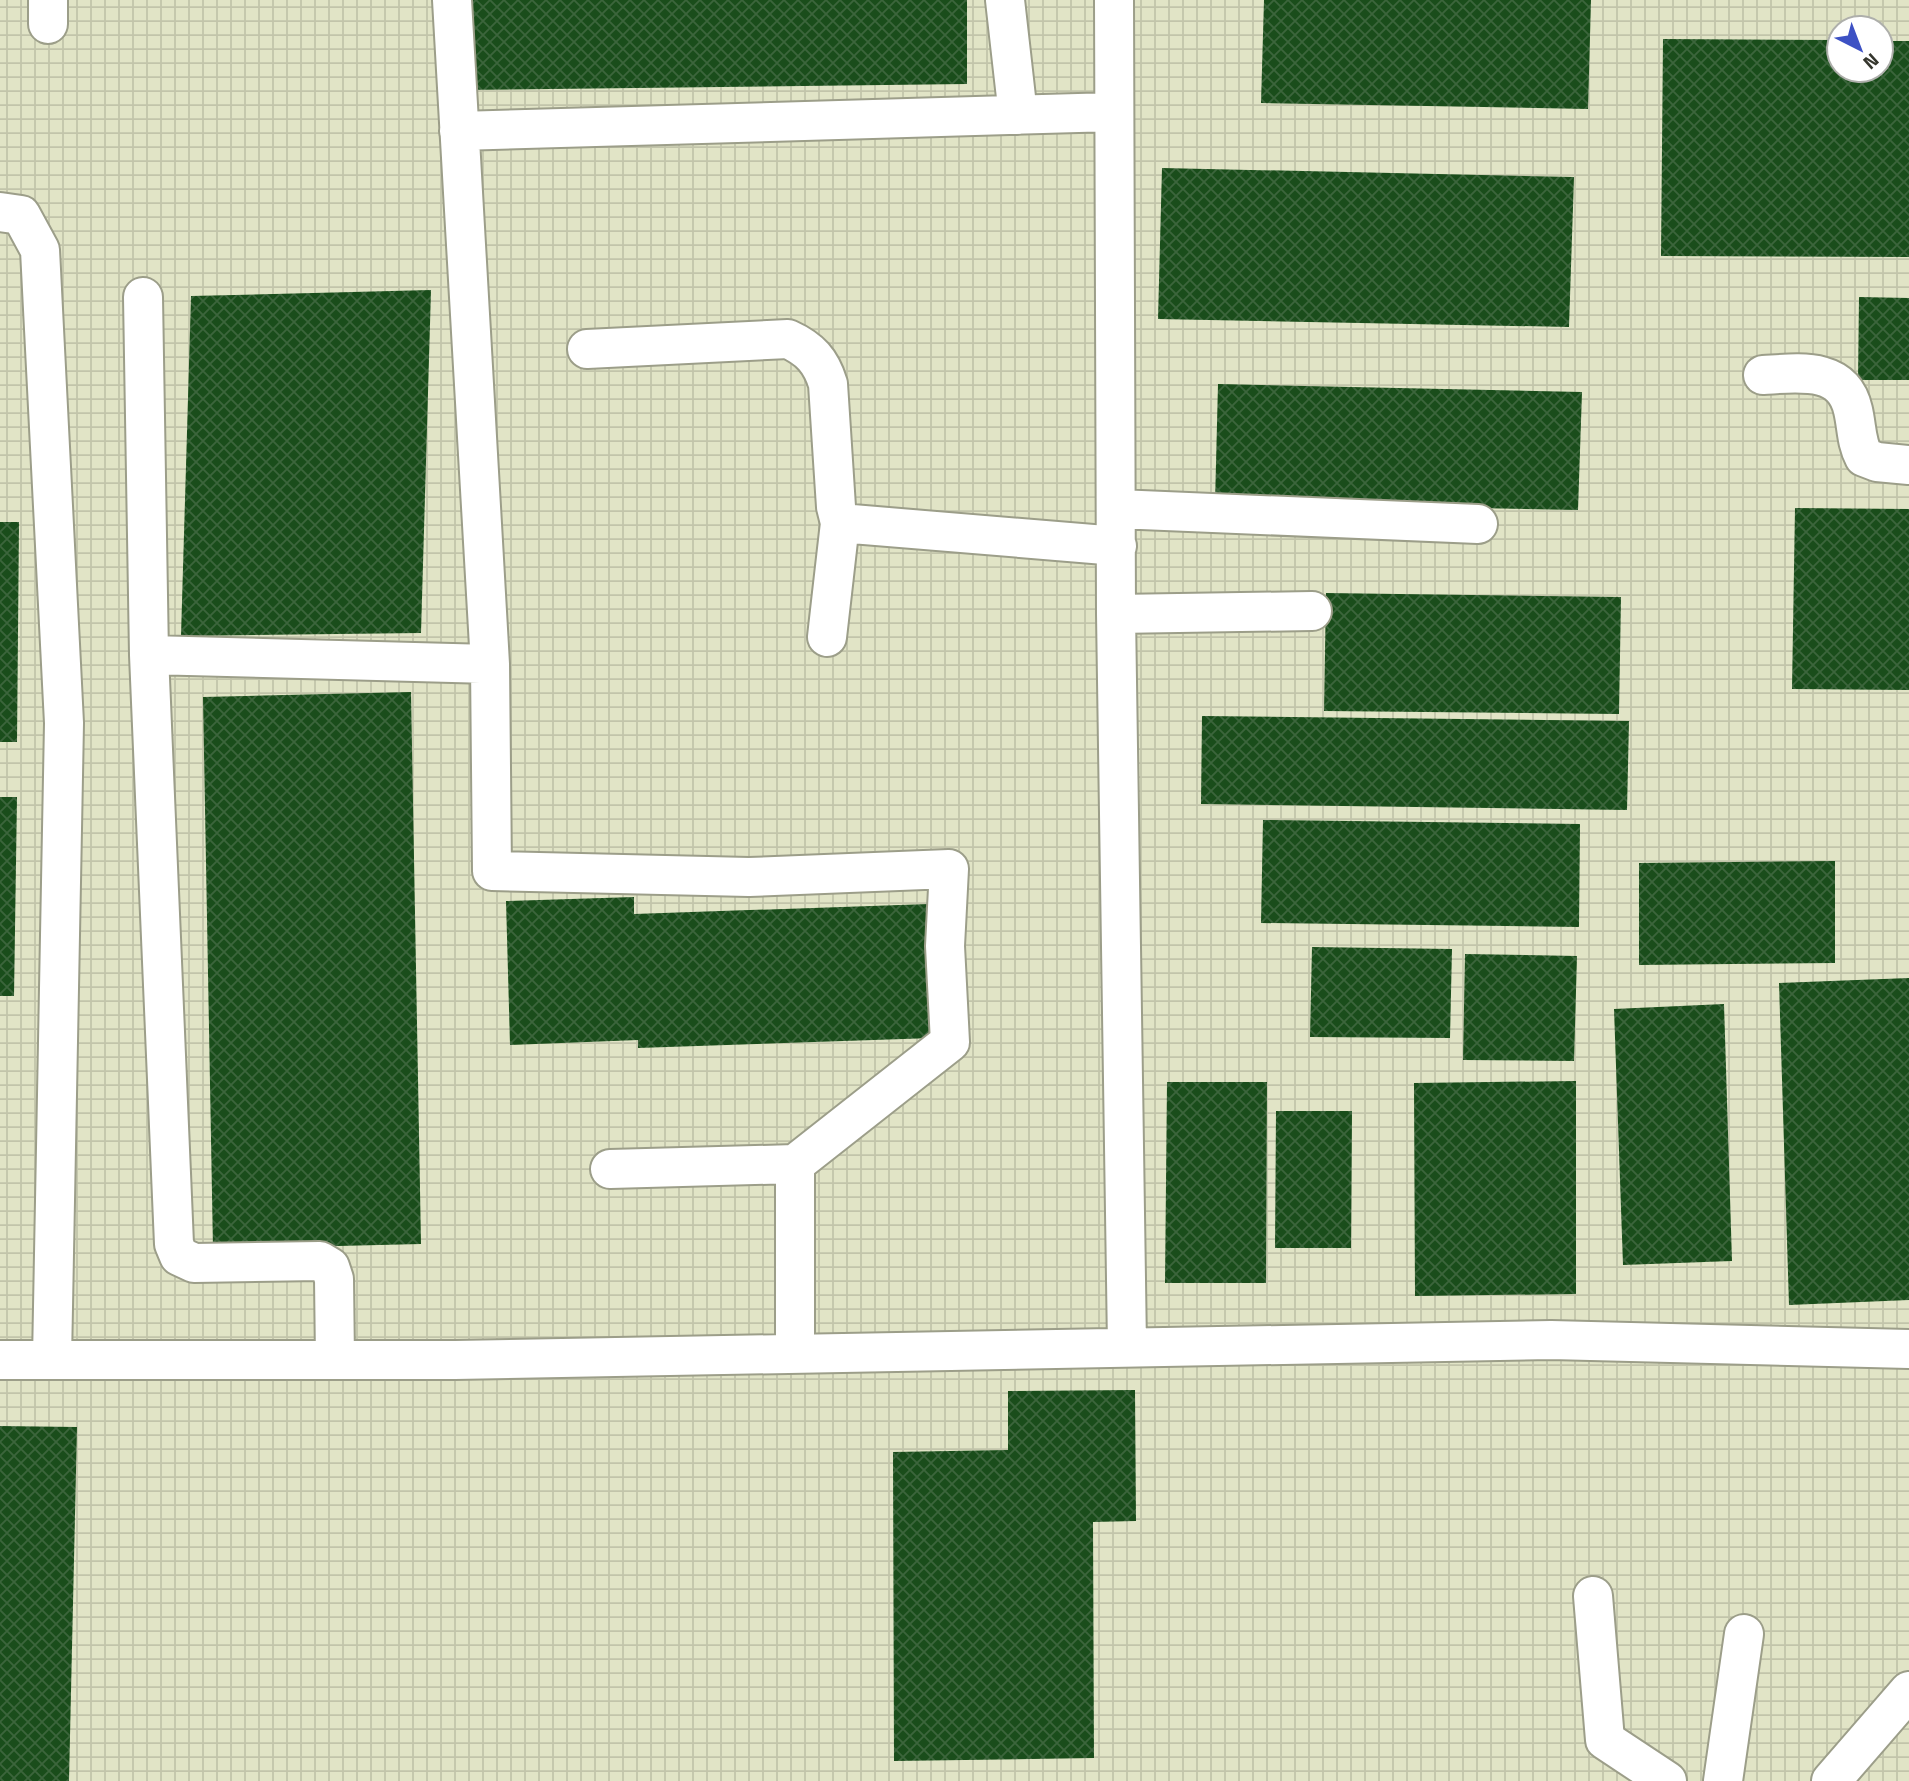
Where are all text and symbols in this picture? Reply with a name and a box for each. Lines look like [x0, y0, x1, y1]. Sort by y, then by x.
north arrow [1825, 14, 1895, 84]
text: N [1857, 47, 1886, 77]

